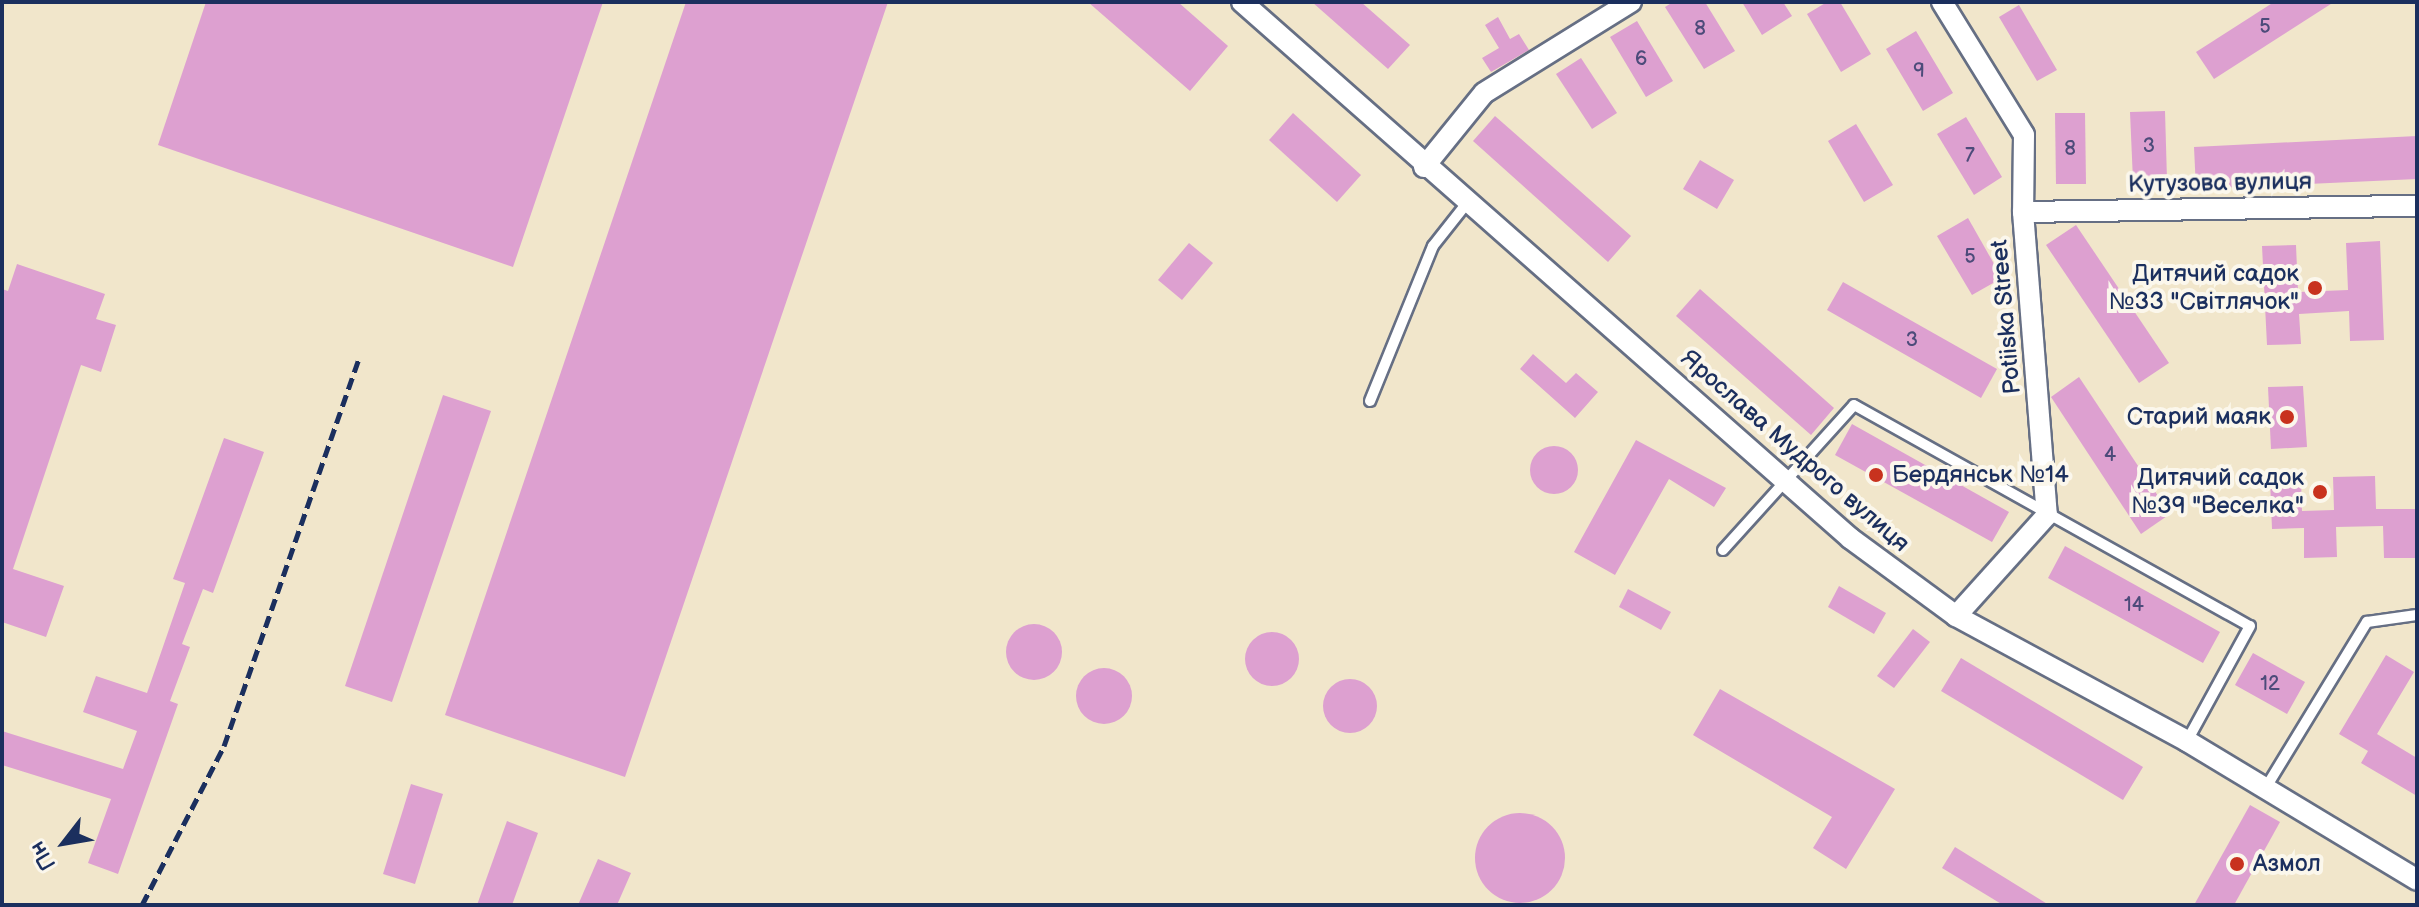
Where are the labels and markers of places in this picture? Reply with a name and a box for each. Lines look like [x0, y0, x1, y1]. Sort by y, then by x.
place label: Дитячий садок №33 "Світлячок" [2109, 260, 2299, 316]
marker: Дитячий садок №33 "Світлячок" [2306, 279, 2324, 297]
place label: Старий маяк [2127, 403, 2271, 431]
marker: Старий маяк [2278, 408, 2296, 426]
place label: Бердянськ №14 [1892, 461, 2069, 489]
place label: Дитячий садок №39 "Веселка" [2131, 464, 2304, 520]
marker: Бердянськ №14 [1867, 466, 1885, 484]
marker: Дитячий садок №39 "Веселка" [2311, 483, 2329, 501]
place label: Азмол [2253, 850, 2321, 878]
marker: Азмол [2228, 855, 2246, 873]

